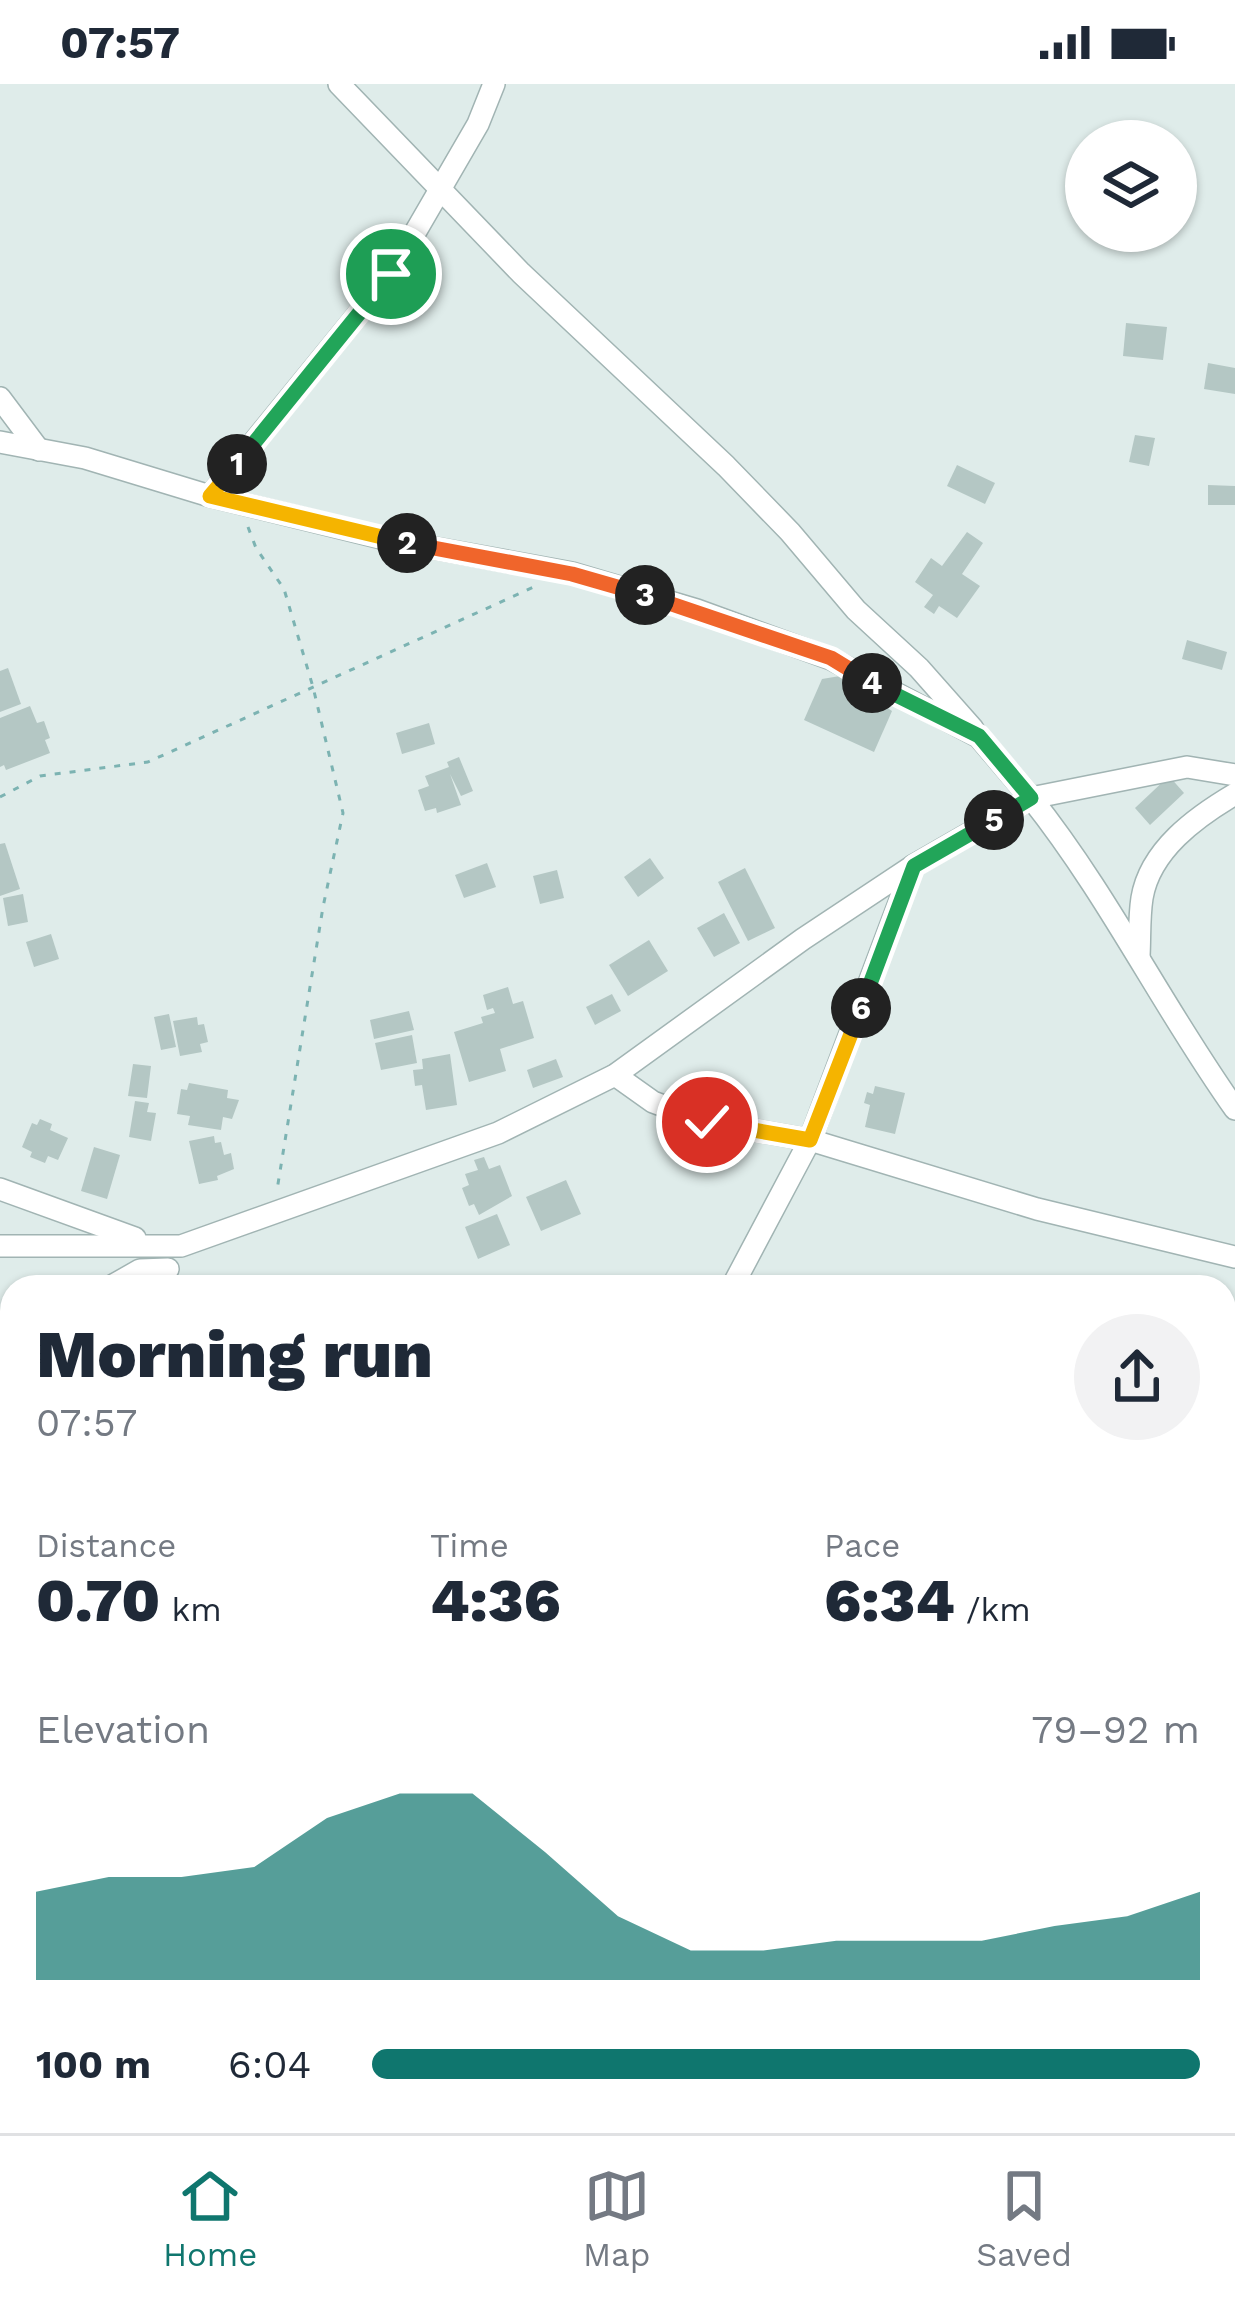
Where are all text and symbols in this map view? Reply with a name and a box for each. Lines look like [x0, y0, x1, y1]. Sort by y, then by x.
text: 07:57 [60, 16, 180, 69]
map controls [1065, 120, 1197, 252]
button: layers [1065, 120, 1197, 252]
pin [340, 223, 442, 325]
icon: arrive [358, 241, 424, 307]
pin: 1 [207, 434, 267, 494]
text: 1 [230, 444, 244, 483]
pin: 2 [377, 513, 437, 573]
text: 2 [397, 523, 417, 562]
pin: 3 [615, 565, 675, 625]
text: 3 [635, 575, 655, 614]
pin: 4 [842, 653, 902, 713]
text: 4 [861, 663, 883, 702]
pin: 5 [964, 790, 1024, 850]
text: 5 [984, 800, 1004, 839]
pin: 6 [831, 978, 891, 1038]
text: 6 [851, 988, 871, 1027]
pin [656, 1071, 758, 1173]
icon: check [674, 1089, 740, 1155]
button: share [1074, 1314, 1200, 1440]
text: Morning run [36, 1316, 433, 1393]
text: 07:57 [36, 1400, 137, 1445]
text: Distance [36, 1526, 176, 1565]
text: Time [430, 1526, 509, 1565]
text: Pace [824, 1526, 900, 1565]
text: 0.70 [36, 1565, 160, 1636]
text: 4:36 [430, 1565, 561, 1636]
text: 6:34 [824, 1565, 955, 1636]
text: km [160, 1590, 222, 1629]
text: /km [955, 1590, 1031, 1629]
text: Elevation [36, 1707, 210, 1752]
text: 79–92 m [1031, 1707, 1200, 1752]
text: 100 m [36, 2042, 151, 2087]
text: 6:04 [228, 2042, 311, 2087]
tab: Home [163, 2163, 257, 2274]
tab: Map [583, 2163, 650, 2274]
tab: Saved [976, 2163, 1072, 2274]

